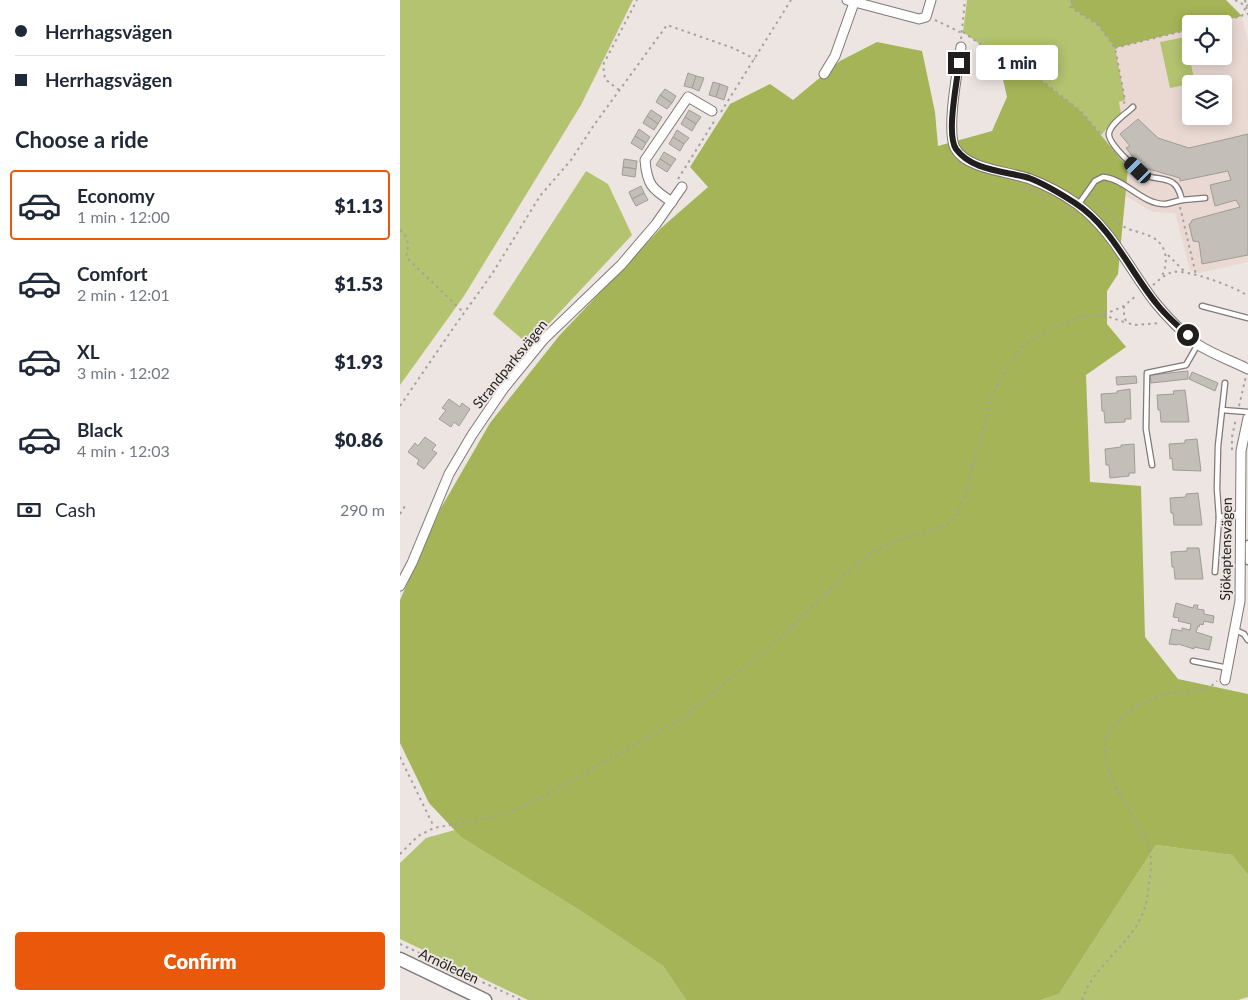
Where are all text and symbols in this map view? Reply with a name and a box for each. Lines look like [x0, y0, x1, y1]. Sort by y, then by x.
map controls [1182, 15, 1232, 125]
button: locate [1182, 15, 1232, 65]
text: Herrhagsvägen [45, 20, 172, 43]
callout: 1 min [976, 46, 1059, 80]
route end [948, 52, 970, 74]
text: 1 min [997, 53, 1037, 72]
text: Herrhagsvägen [45, 68, 172, 91]
button: layers [1182, 75, 1232, 125]
text: Choose a ride [15, 126, 149, 153]
car [1122, 154, 1154, 186]
icon: car [17, 183, 62, 228]
text: Economy [77, 184, 155, 207]
text: $1.13 [334, 194, 383, 217]
text: 1 min · 12:00 [77, 207, 170, 226]
icon: car [17, 261, 62, 306]
text: Comfort [77, 262, 148, 285]
text: $1.53 [334, 272, 383, 295]
text: 2 min · 12:01 [77, 285, 170, 304]
street label: Strandparksvägen [469, 316, 551, 411]
route start [1177, 324, 1199, 346]
icon: car [17, 339, 62, 384]
text: XL [77, 340, 100, 363]
text: $1.93 [334, 350, 383, 373]
text: 3 min · 12:02 [77, 363, 170, 382]
icon: car [17, 417, 62, 462]
text: Black [77, 418, 123, 441]
text: $0.86 [334, 428, 383, 451]
text: 4 min · 12:03 [77, 441, 170, 460]
icon: cash [15, 496, 43, 524]
street label: Sjökaptensvägen [1216, 497, 1235, 601]
text: Cash [55, 498, 96, 521]
text: 290 m [340, 500, 385, 519]
button: Confirm [15, 932, 385, 990]
street label: Arnöleden [417, 944, 482, 987]

